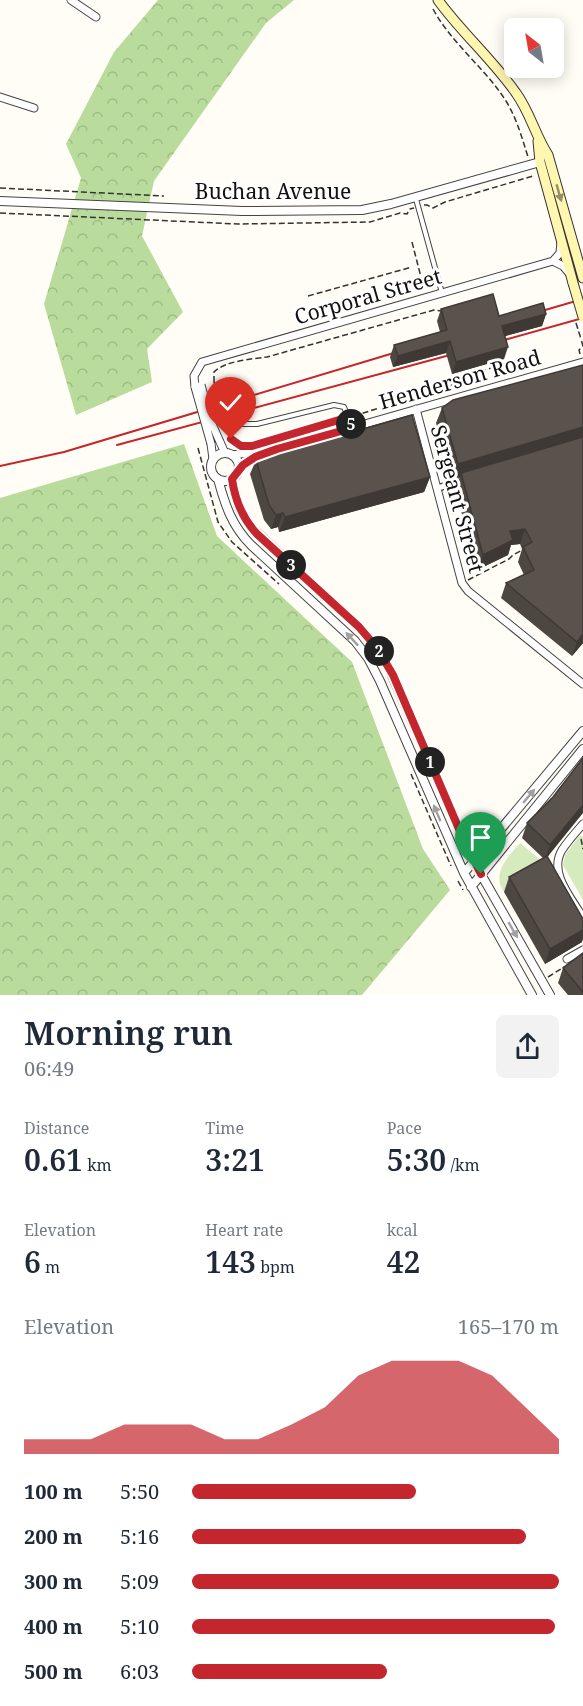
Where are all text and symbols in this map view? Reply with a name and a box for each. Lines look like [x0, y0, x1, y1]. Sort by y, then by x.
north arrow [504, 18, 564, 78]
map controls [504, 18, 564, 78]
street label: Buchan Avenue [195, 177, 351, 205]
one-way arrow [555, 184, 564, 202]
street label: Corporal Street [291, 262, 445, 330]
street label: Henderson Road [376, 343, 544, 415]
pin [205, 377, 256, 439]
icon: check [214, 386, 247, 419]
pin: 5 [336, 409, 366, 439]
text: 5 [346, 413, 356, 435]
street label: Sergeant Street [425, 422, 491, 576]
pin: 3 [276, 550, 306, 580]
text: 3 [286, 554, 296, 576]
one-way arrow [345, 631, 359, 646]
pin: 2 [364, 636, 394, 666]
text: 2 [374, 640, 384, 662]
pin: 1 [415, 747, 445, 777]
text: 1 [425, 751, 435, 773]
one-way arrow [522, 789, 534, 804]
one-way arrow [432, 804, 441, 822]
pin [455, 812, 506, 874]
icon: arrive [464, 821, 497, 854]
one-way arrow [507, 922, 518, 938]
text: Morning run [24, 1010, 233, 1055]
button: share [496, 1015, 559, 1078]
text: 06:49 [24, 1055, 74, 1082]
text: Distance [24, 1117, 89, 1139]
text: Time [205, 1117, 244, 1139]
text: Pace [387, 1117, 422, 1139]
text: 0.61 [24, 1139, 83, 1180]
text: 3:21 [205, 1139, 265, 1180]
text: 5:30 [387, 1139, 446, 1180]
text: km [83, 1154, 112, 1176]
text: /km [446, 1154, 480, 1176]
text: Elevation [24, 1219, 96, 1241]
text: Heart rate [205, 1219, 283, 1241]
text: kcal [387, 1219, 418, 1241]
text: 6 [24, 1241, 41, 1282]
text: 143 [205, 1241, 256, 1282]
text: 42 [387, 1241, 420, 1282]
text: m [41, 1256, 60, 1278]
text: bpm [256, 1256, 295, 1278]
text: Elevation [24, 1313, 114, 1340]
text: 165–170 m [458, 1313, 559, 1340]
text: 100 m [24, 1478, 83, 1505]
text: 5:50 [120, 1478, 159, 1505]
text: 200 m [24, 1523, 83, 1550]
text: 5:16 [120, 1523, 159, 1550]
text: 300 m [24, 1568, 83, 1595]
text: 5:09 [120, 1568, 159, 1595]
text: 400 m [24, 1613, 83, 1640]
text: 5:10 [120, 1613, 159, 1640]
text: 500 m [24, 1658, 83, 1685]
text: 6:03 [120, 1658, 159, 1685]

